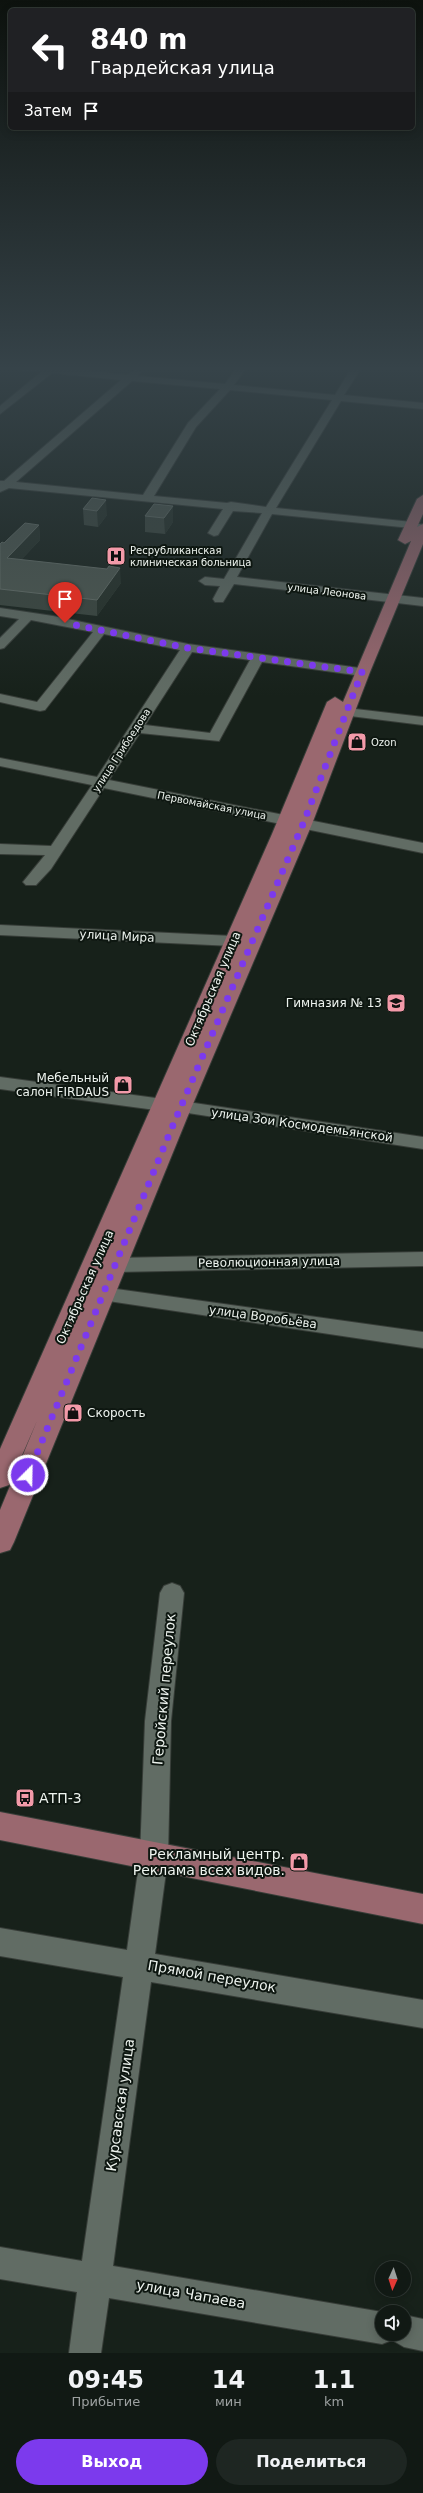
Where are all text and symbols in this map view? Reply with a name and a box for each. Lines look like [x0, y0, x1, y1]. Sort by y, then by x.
text: 840 m [90, 23, 187, 56]
icon: left [24, 24, 76, 76]
text: Гвардейская улица [90, 57, 275, 78]
icon: arrive [80, 100, 102, 122]
text: Затем [24, 102, 72, 120]
hospital icon: Ресрубликанская клиническая больница [105, 545, 127, 567]
place label: Ресрубликанская клиническая больница [130, 545, 251, 568]
street label: улица Леонова [287, 581, 367, 602]
pin [48, 582, 82, 623]
icon: arrive [54, 588, 76, 610]
street label: улица Грибоедова [90, 706, 153, 794]
shop icon: Ozon [346, 731, 368, 753]
place label: Ozon [371, 737, 397, 748]
street label: Первомайская улица [156, 790, 267, 821]
street label: улица Мира [79, 927, 155, 945]
street label: Октябрьская улица [182, 930, 244, 1048]
school or university icon: Гимназия № 13 [385, 992, 407, 1014]
place label: Гимназия № 13 [286, 996, 382, 1010]
place label: Мебельный салон FIRDAUS [16, 1071, 109, 1099]
shop icon: Мебельный салон FIRDAUS [112, 1074, 134, 1096]
street label: улица Зои Космодемьянской [210, 1105, 394, 1145]
street label: Октябрьская улица [54, 1228, 116, 1346]
street label: Революционная улица [198, 1254, 340, 1270]
street label: улица Воробьёва [208, 1303, 318, 1331]
shop icon: Скорость [62, 1402, 84, 1424]
place label: Скорость [87, 1406, 146, 1420]
position arrow [7, 1454, 49, 1496]
street label: Геройский переулок [149, 1613, 179, 1765]
bus stop icon: АТП-3 [14, 1787, 36, 1809]
place label: АТП-3 [39, 1790, 82, 1806]
place label: Рекламный центр. Реклама всех видов. [133, 1846, 285, 1878]
shop icon: Рекламный центр. Реклама всех видов. [288, 1851, 310, 1873]
street label: Прямой переулок [147, 1957, 277, 1995]
street label: Курсавская улица [103, 2038, 137, 2172]
north arrow [375, 2261, 411, 2297]
map controls [375, 2261, 411, 2341]
street label: улица Чапаева [135, 2277, 247, 2311]
button: sound [375, 2305, 411, 2341]
text: 09:45 [68, 2366, 144, 2394]
text: 14 [212, 2366, 245, 2394]
text: 1.1 [313, 2366, 355, 2394]
text: Прибытие [71, 2394, 140, 2409]
text: мин [215, 2394, 242, 2409]
text: km [324, 2394, 344, 2409]
button: Выход [16, 2439, 208, 2485]
button: Поделиться [216, 2439, 407, 2485]

